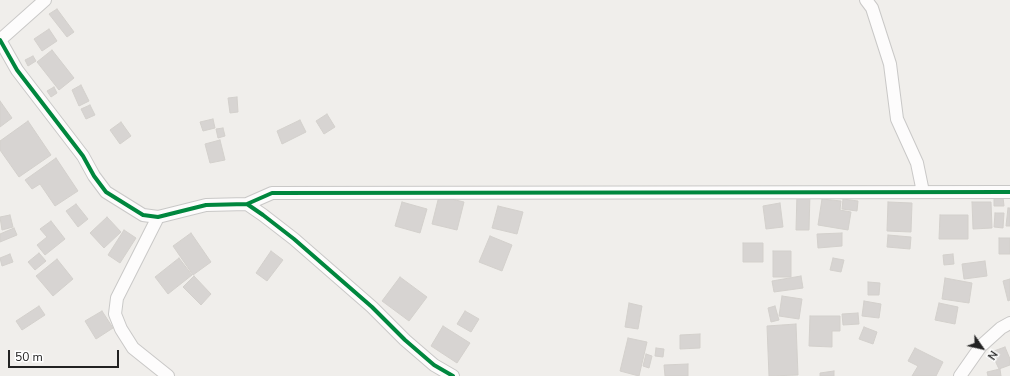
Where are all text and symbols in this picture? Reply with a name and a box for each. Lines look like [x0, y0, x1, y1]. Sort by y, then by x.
north arrow [962, 328, 1002, 368]
scale bar [10, 342, 121, 368]
text: N [984, 347, 1001, 363]
text: 50 m [15, 349, 43, 365]

